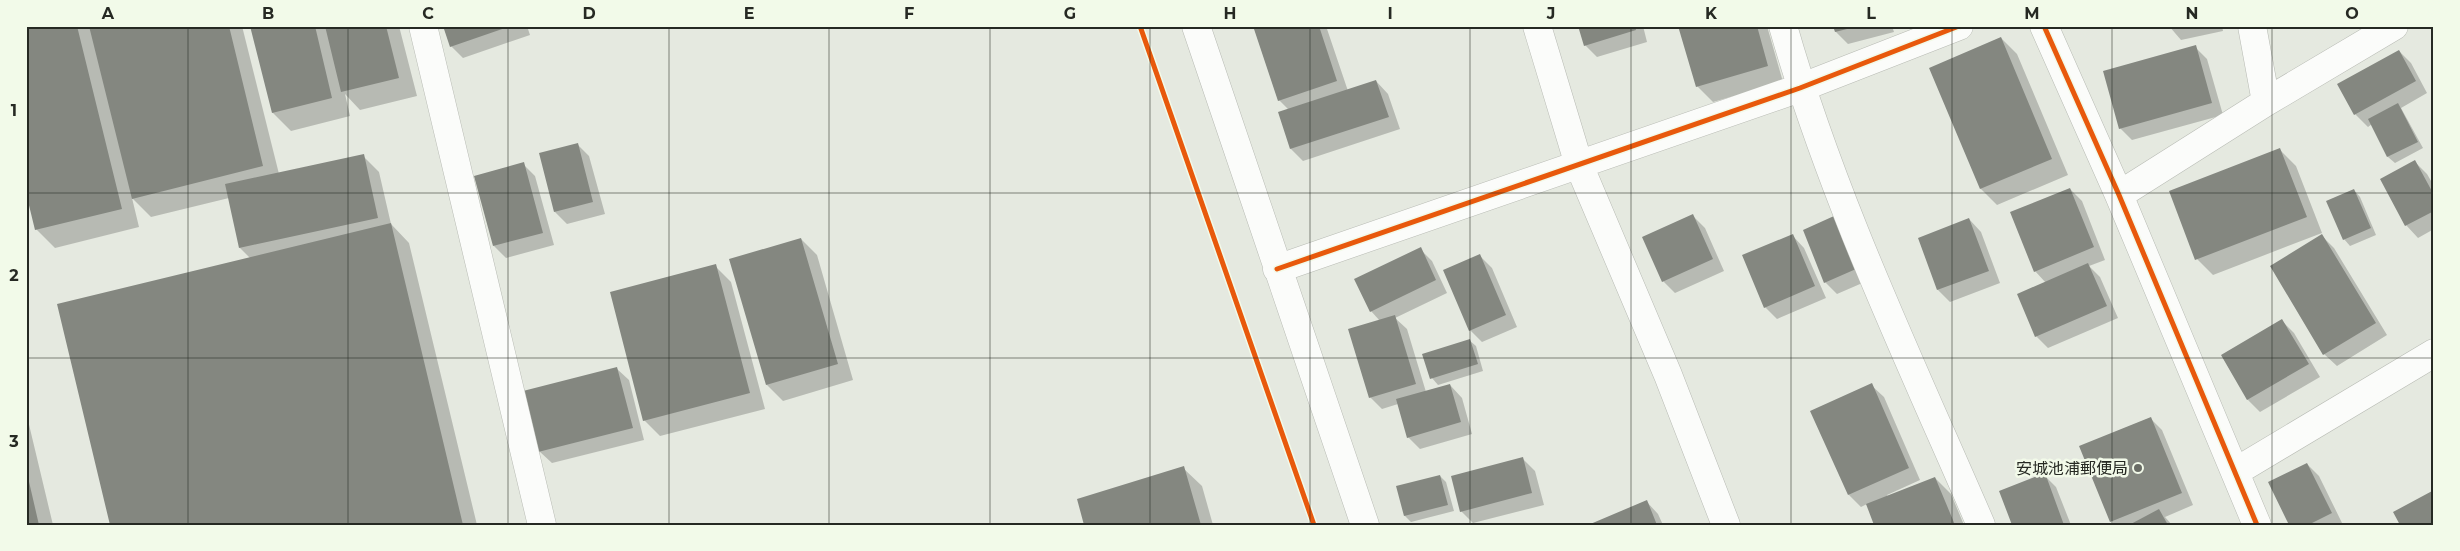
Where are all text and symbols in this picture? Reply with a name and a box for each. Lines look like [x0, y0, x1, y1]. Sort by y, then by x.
text: A [101, 4, 115, 23]
text: B [262, 4, 274, 23]
text: C [422, 4, 434, 23]
text: D [582, 4, 596, 23]
text: E [744, 4, 754, 23]
text: F [904, 4, 914, 23]
text: G [1064, 4, 1076, 23]
text: H [1224, 4, 1236, 23]
text: I [1387, 4, 1393, 23]
text: J [1546, 4, 1555, 23]
text: K [1705, 4, 1718, 23]
text: L [1866, 4, 1876, 23]
text: M [2024, 4, 2040, 23]
text: N [2186, 4, 2198, 23]
text: O [2345, 4, 2359, 23]
text: 1 [11, 101, 17, 120]
text: 2 [9, 266, 19, 285]
text: 3 [8, 432, 19, 451]
place label: 安城池浦郵便局 [2016, 459, 2128, 478]
marker: 安城池浦郵便局 [2132, 462, 2144, 474]

